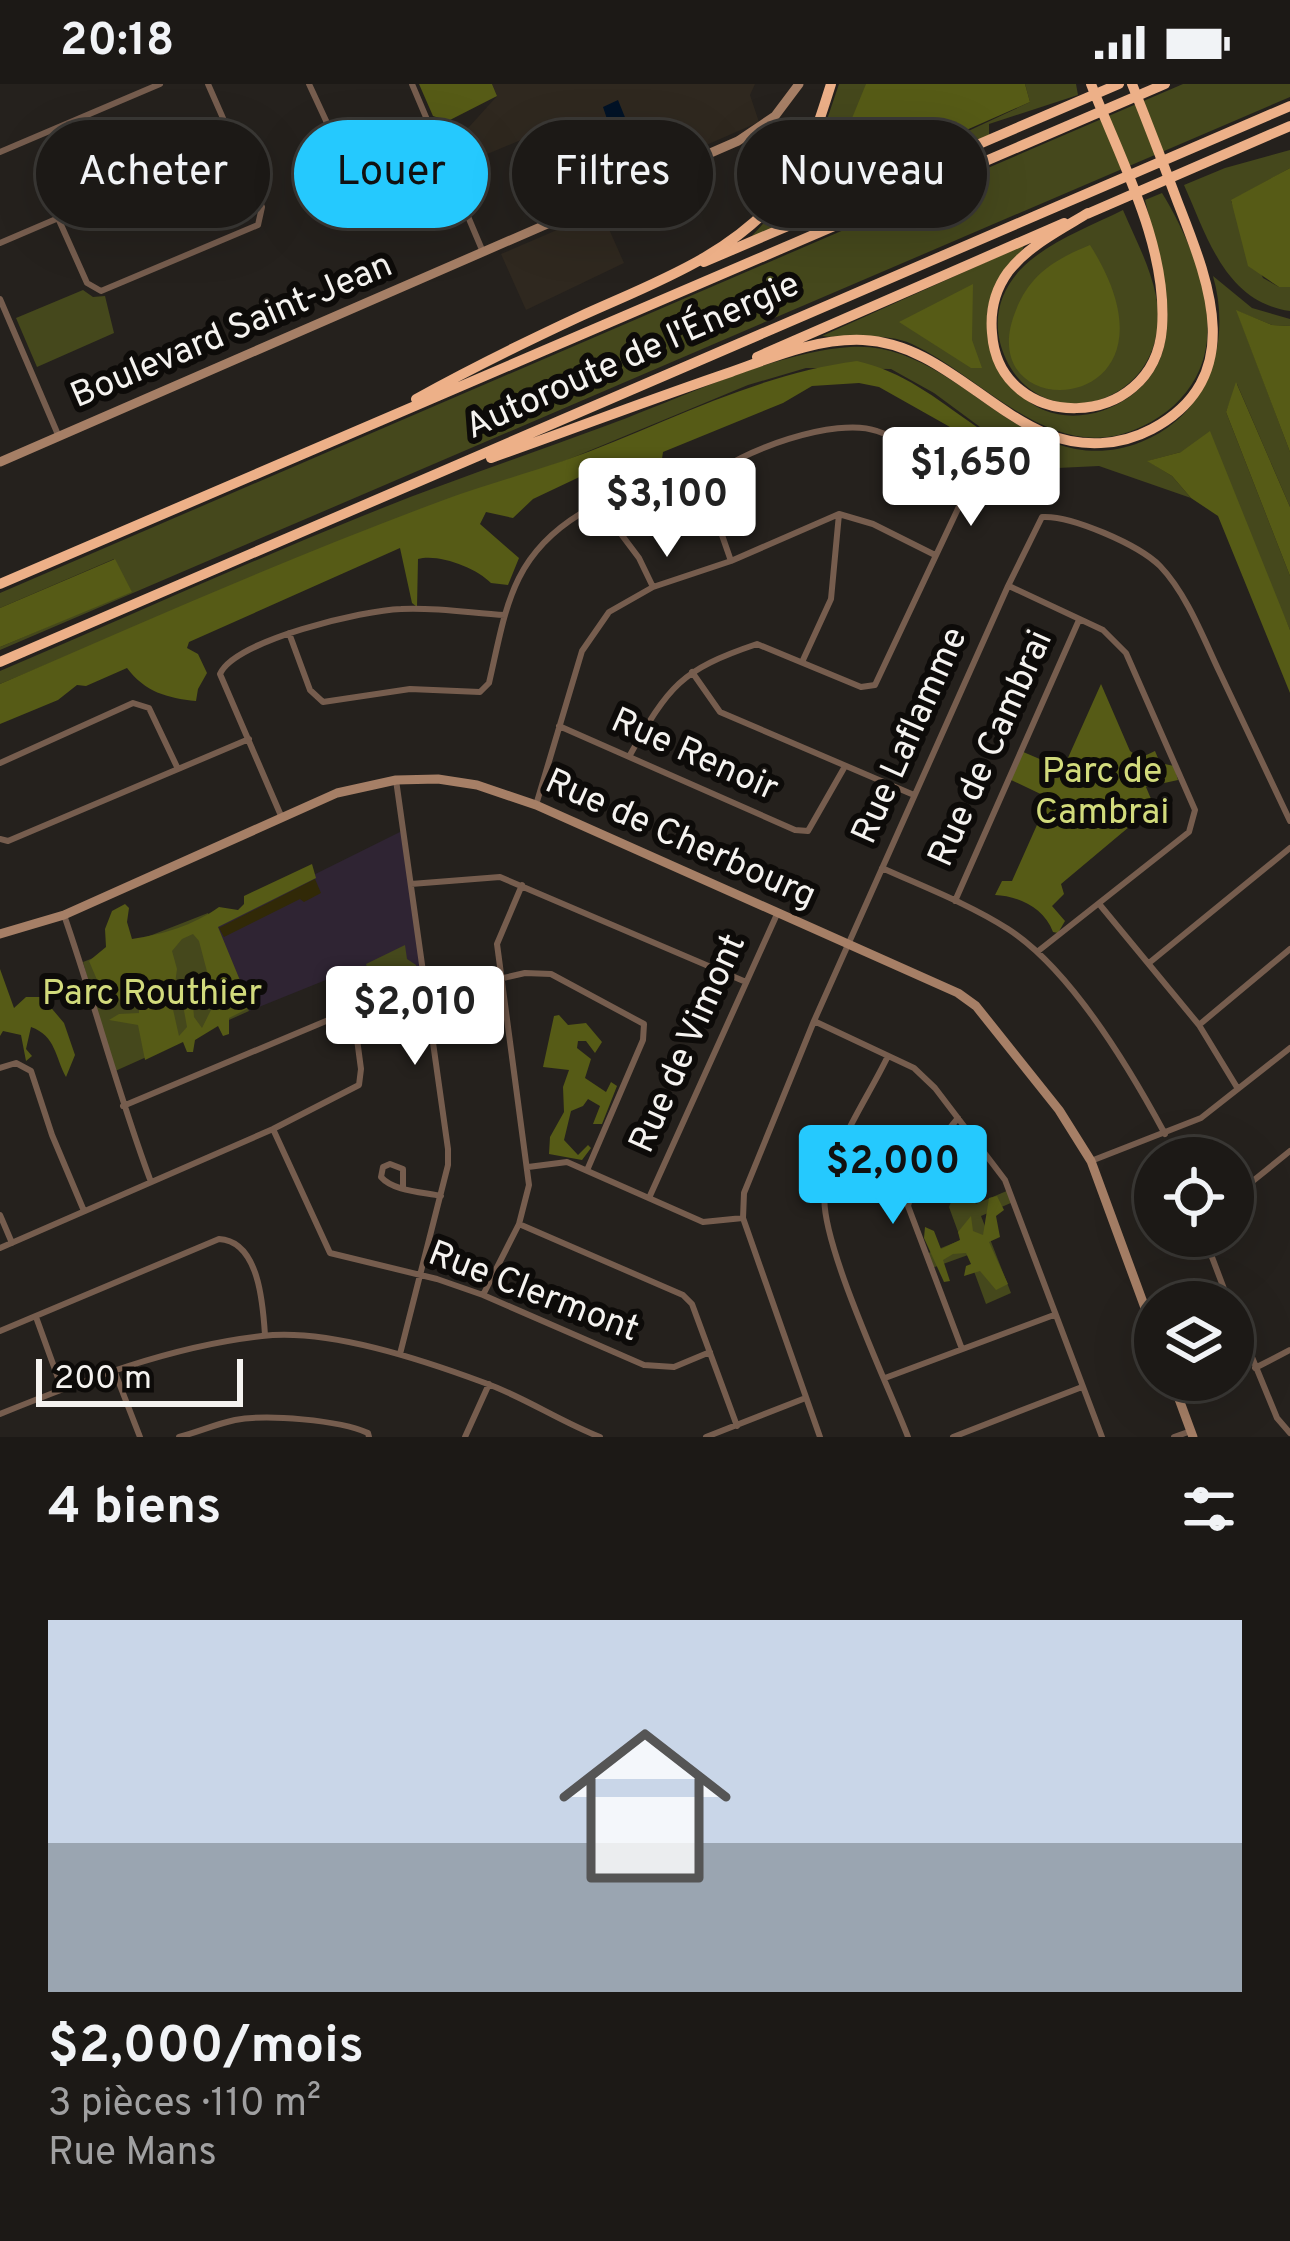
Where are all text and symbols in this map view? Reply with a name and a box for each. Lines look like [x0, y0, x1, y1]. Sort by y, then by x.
text: 20:18 [60, 14, 174, 71]
chip: Acheter [36, 120, 270, 228]
chip: Louer [294, 120, 488, 228]
chip: Filtres [512, 120, 713, 228]
chip: Nouveau [737, 120, 987, 228]
street label: Boulevard Saint-Jean [64, 243, 400, 421]
street label: Autoroute de l'Énergie [458, 261, 807, 451]
pin: $1,650 [873, 427, 1069, 529]
text: $1,650 [910, 441, 1032, 490]
pin: $3,100 [569, 458, 765, 560]
text: $3,100 [606, 472, 728, 521]
street label: Rue Laflamme [843, 620, 979, 852]
street label: Rue de Cambrai [919, 624, 1065, 874]
street label: Rue Renoir [603, 699, 785, 813]
park label: Parc de Cambrai [1035, 750, 1169, 837]
street label: Rue de Cherbourg [537, 760, 823, 920]
street label: Rue de Vimont [620, 927, 758, 1161]
pin: $2,010 [317, 966, 513, 1068]
park label: Parc Routhier [42, 972, 262, 1018]
text: $2,010 [353, 980, 477, 1029]
pin: $2,000 [795, 1125, 991, 1227]
map controls [1134, 1137, 1254, 1401]
button: locate [1134, 1137, 1254, 1257]
text: $2,000 [826, 1139, 960, 1188]
street label: Rue Clermont [421, 1232, 645, 1354]
button: layers [1134, 1281, 1254, 1401]
scale bar [36, 1353, 243, 1406]
text: 200 m [54, 1359, 152, 1401]
icon: filters [1176, 1476, 1242, 1542]
text: 4 biens [48, 1477, 221, 1542]
icon: home [537, 1698, 753, 1914]
text: $2,000/mois [48, 2016, 364, 2081]
text: 3 pièces · 110 m² [48, 2081, 321, 2130]
text: Rue Mans [48, 2130, 217, 2179]

